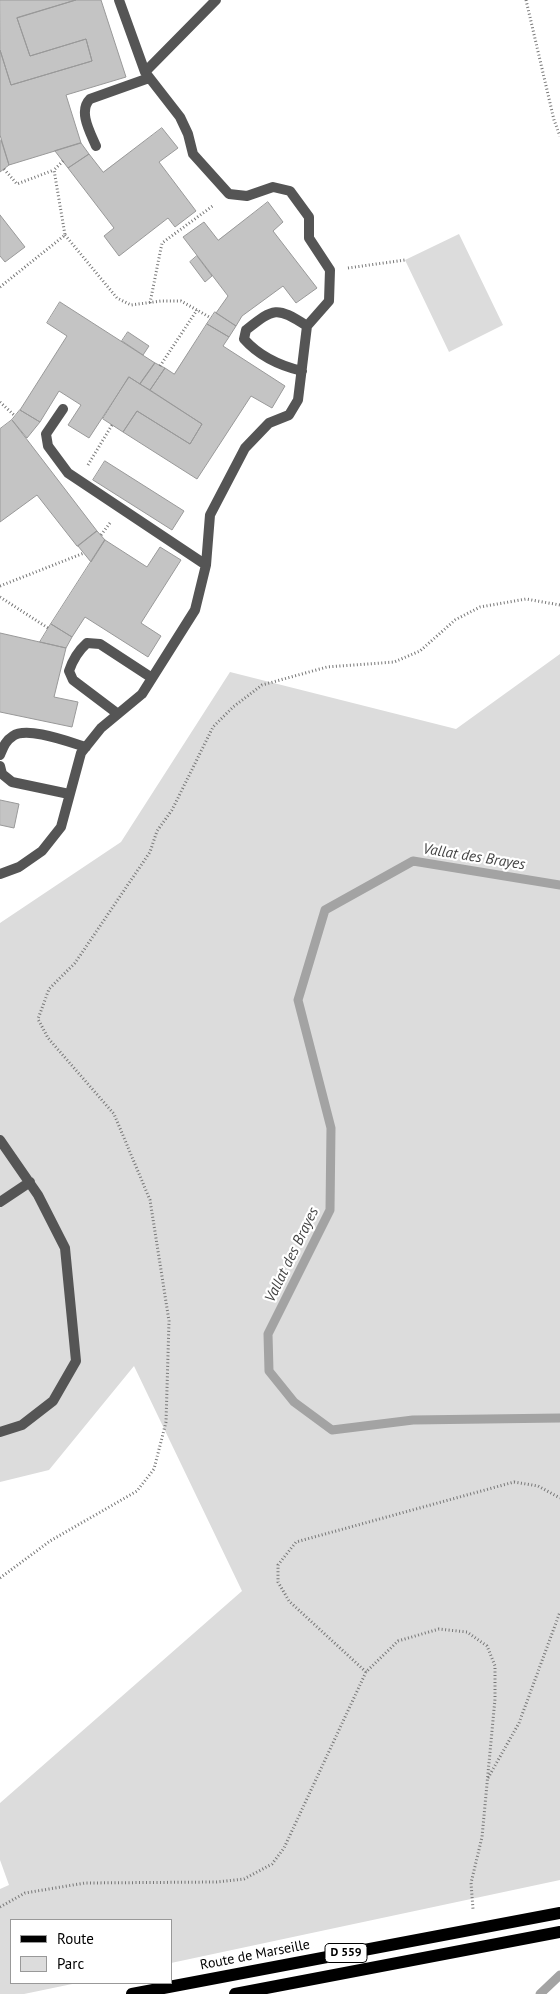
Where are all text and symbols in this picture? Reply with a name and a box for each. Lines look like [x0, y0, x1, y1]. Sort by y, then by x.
water label: Vallat des Brayes [422, 840, 526, 874]
water label: Vallat des Brayes [261, 1205, 323, 1305]
legend [10, 1919, 172, 1984]
text: Route [57, 1929, 94, 1948]
street label: Route de Marseille [199, 1936, 311, 1974]
road number: D 559 [325, 1944, 367, 1962]
text: Parc [57, 1954, 84, 1973]

